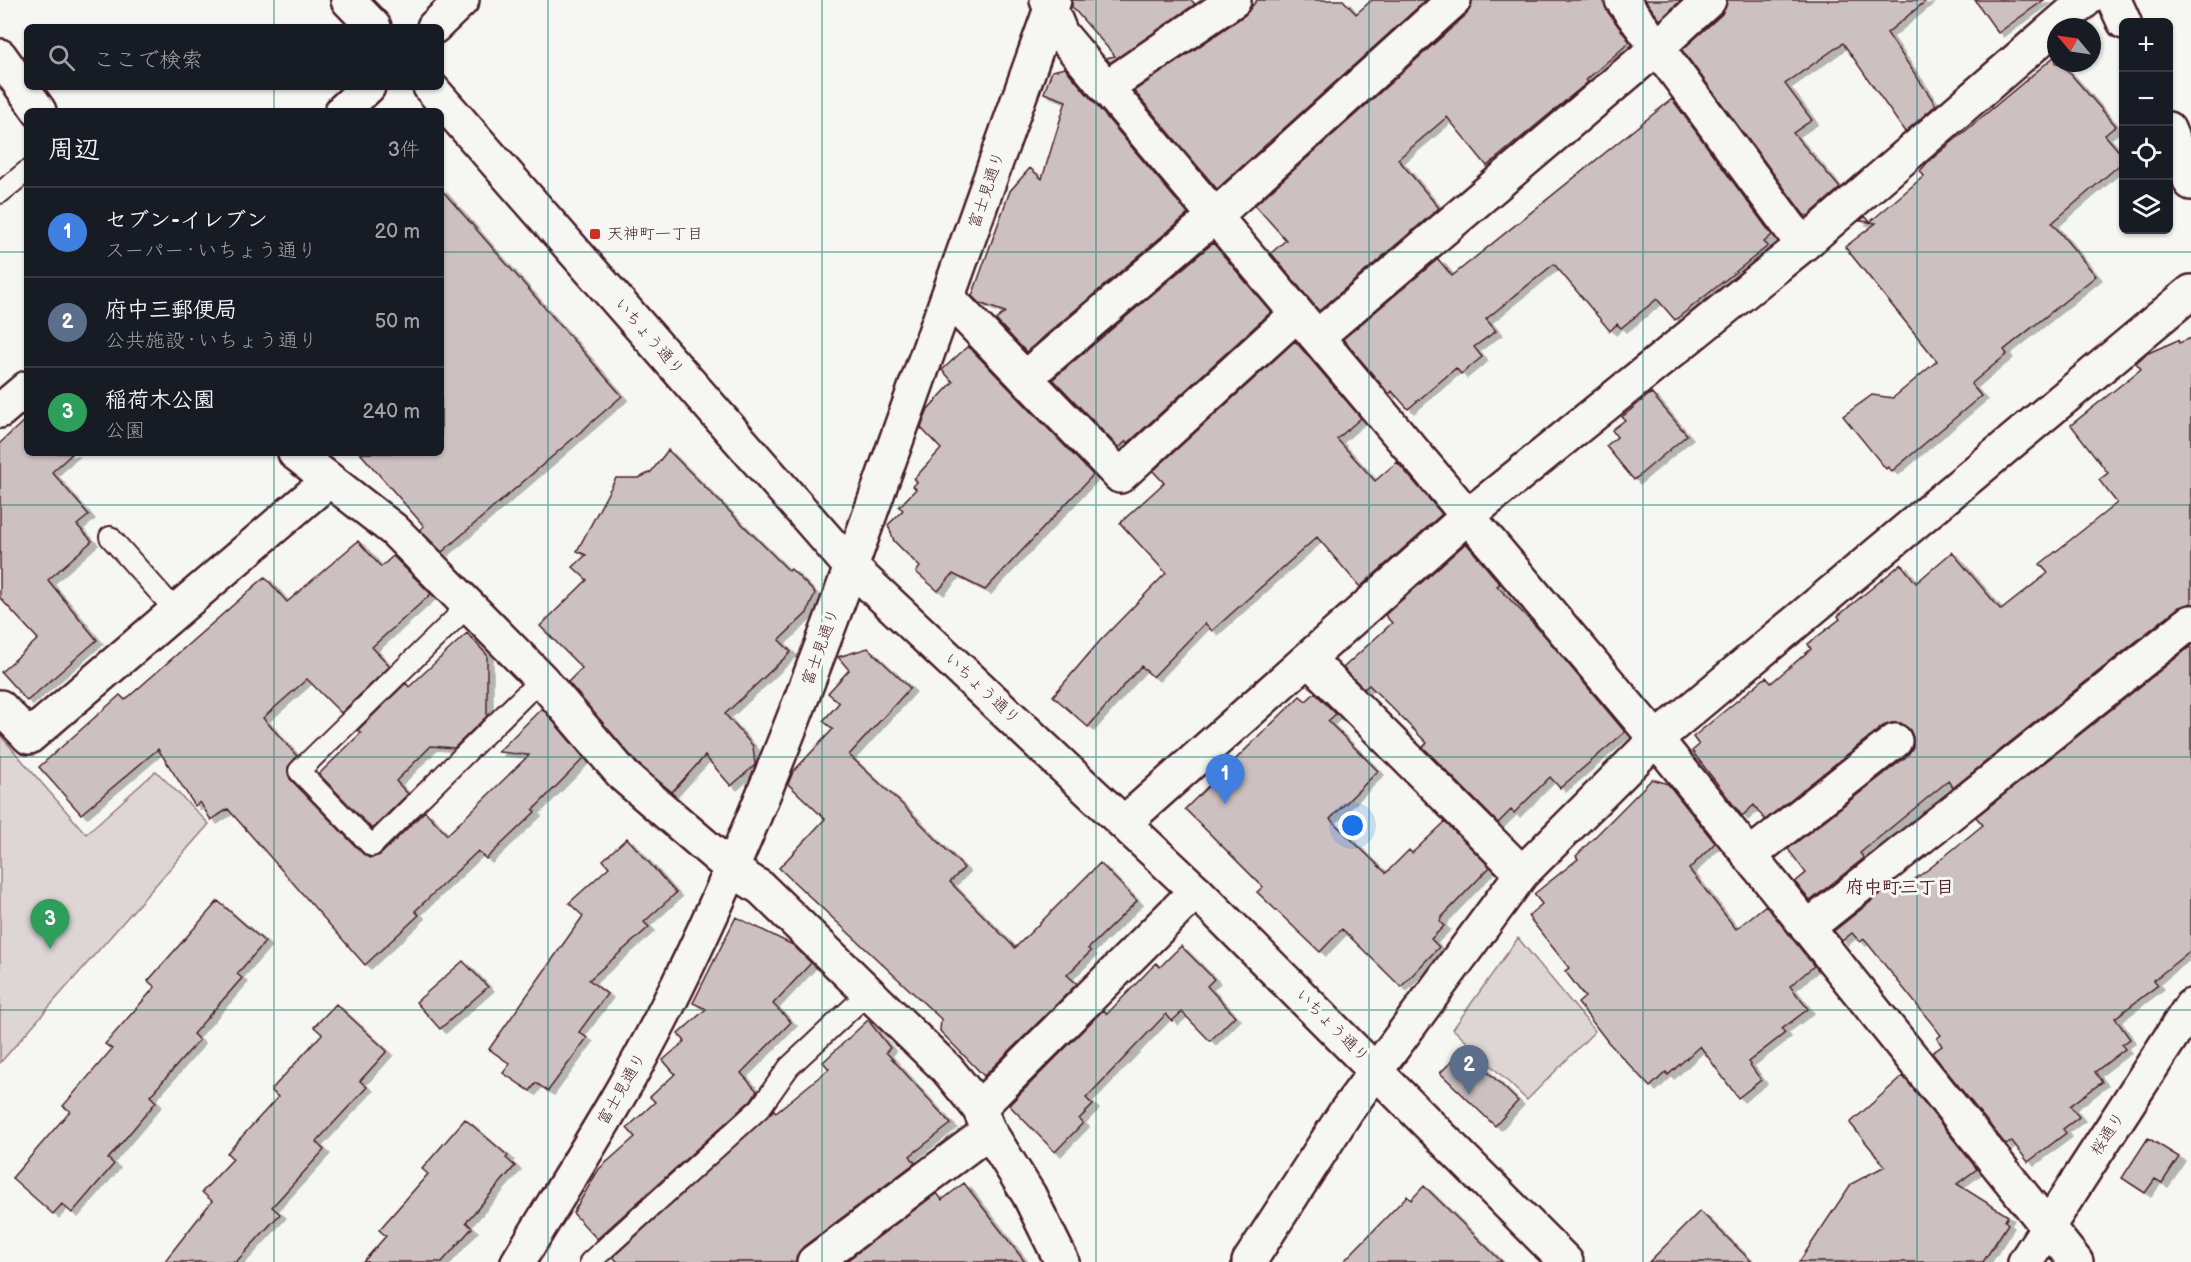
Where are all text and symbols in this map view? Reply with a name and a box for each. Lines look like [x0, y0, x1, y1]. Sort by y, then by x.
north arrow [2047, 18, 2101, 72]
map controls [2119, 18, 2173, 234]
button: + [2119, 18, 2173, 72]
search box [24, 24, 444, 90]
icon: search [45, 41, 78, 74]
text: ここで検索 [93, 47, 203, 74]
button: − [2119, 72, 2173, 126]
button: locate [2119, 126, 2173, 180]
text: 周辺 [48, 135, 100, 166]
text: 3件 [388, 138, 420, 162]
street label: 富士見通り [965, 149, 1009, 231]
button: layers [2119, 180, 2173, 234]
text: セブン-イレブン [105, 207, 268, 234]
text: 1 [63, 220, 72, 244]
text: 20 m [375, 220, 420, 244]
place label: 天神町一丁目 [607, 225, 703, 244]
marker: 天神町一丁目 [588, 227, 602, 241]
text: スーパー · いちょう通り [105, 239, 317, 263]
street label: いちょう通り [610, 295, 688, 379]
text: 府中三郵便局 [105, 297, 237, 324]
text: 2 [62, 310, 73, 334]
text: 50 m [375, 310, 420, 334]
text: 公共施設 · いちょう通り [105, 329, 318, 353]
text: 稲荷木公園 [105, 387, 215, 414]
text: 3 [62, 400, 73, 424]
text: 240 m [363, 400, 420, 424]
text: 公園 [105, 419, 145, 443]
street label: 富士見通り [798, 606, 844, 688]
street label: いちょう通り [940, 649, 1024, 729]
pin: 1 [1206, 754, 1244, 804]
your location [1338, 811, 1367, 840]
district label: 府中町三丁目 [1846, 877, 1954, 898]
pin: 3 [31, 900, 70, 949]
street label: いちょう通り [1291, 985, 1373, 1067]
pin: 2 [1450, 1046, 1488, 1095]
street label: 富士見通り [594, 1050, 650, 1128]
street label: 桜通り [2087, 1109, 2129, 1159]

